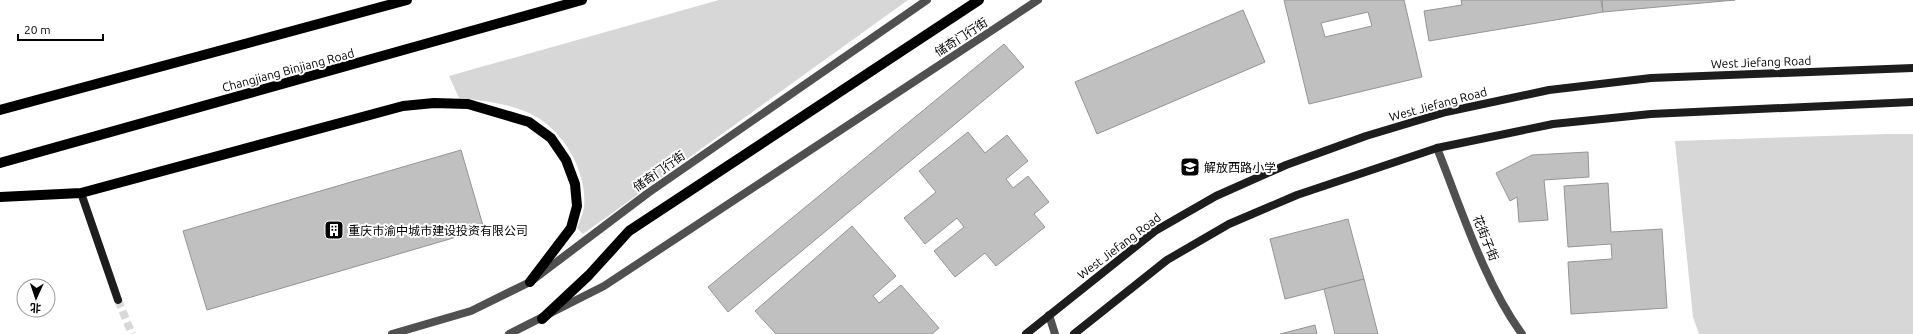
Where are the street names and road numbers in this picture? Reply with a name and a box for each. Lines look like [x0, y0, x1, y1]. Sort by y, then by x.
street label: 储奇门行街 [932, 15, 990, 59]
street label: Changjiang Binjiang Road [221, 46, 355, 94]
street label: West Jiefang Road [1711, 54, 1811, 70]
street label: West Jiefang Road [1388, 85, 1488, 123]
street label: 储奇门行街 [631, 148, 687, 194]
street label: West Jiefang Road [1075, 211, 1163, 281]
street label: 花街子街 [1471, 213, 1501, 263]

